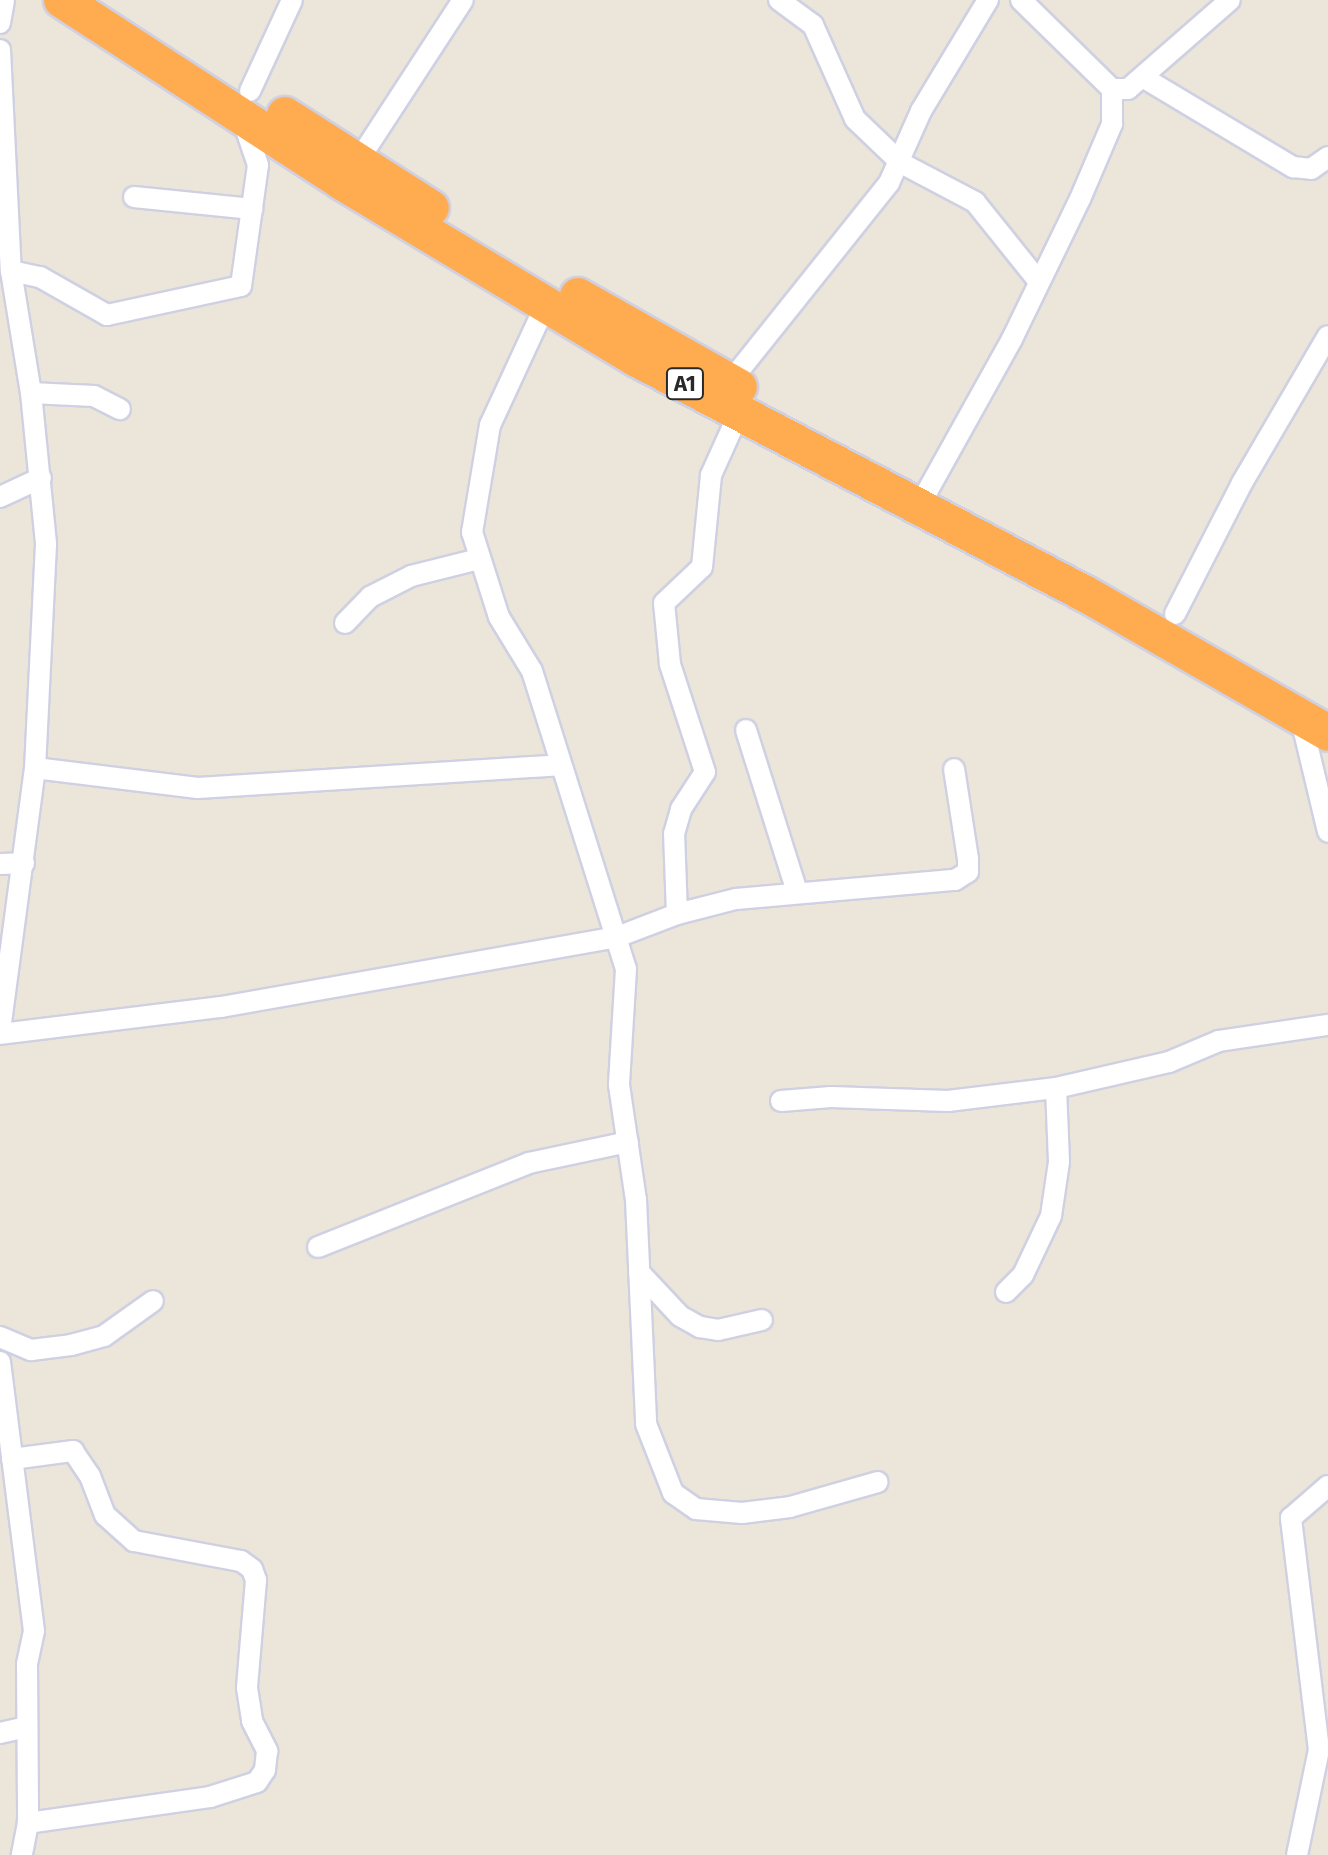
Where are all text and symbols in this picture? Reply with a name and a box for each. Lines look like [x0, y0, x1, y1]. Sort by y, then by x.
road number: A1 [665, 366, 705, 402]

